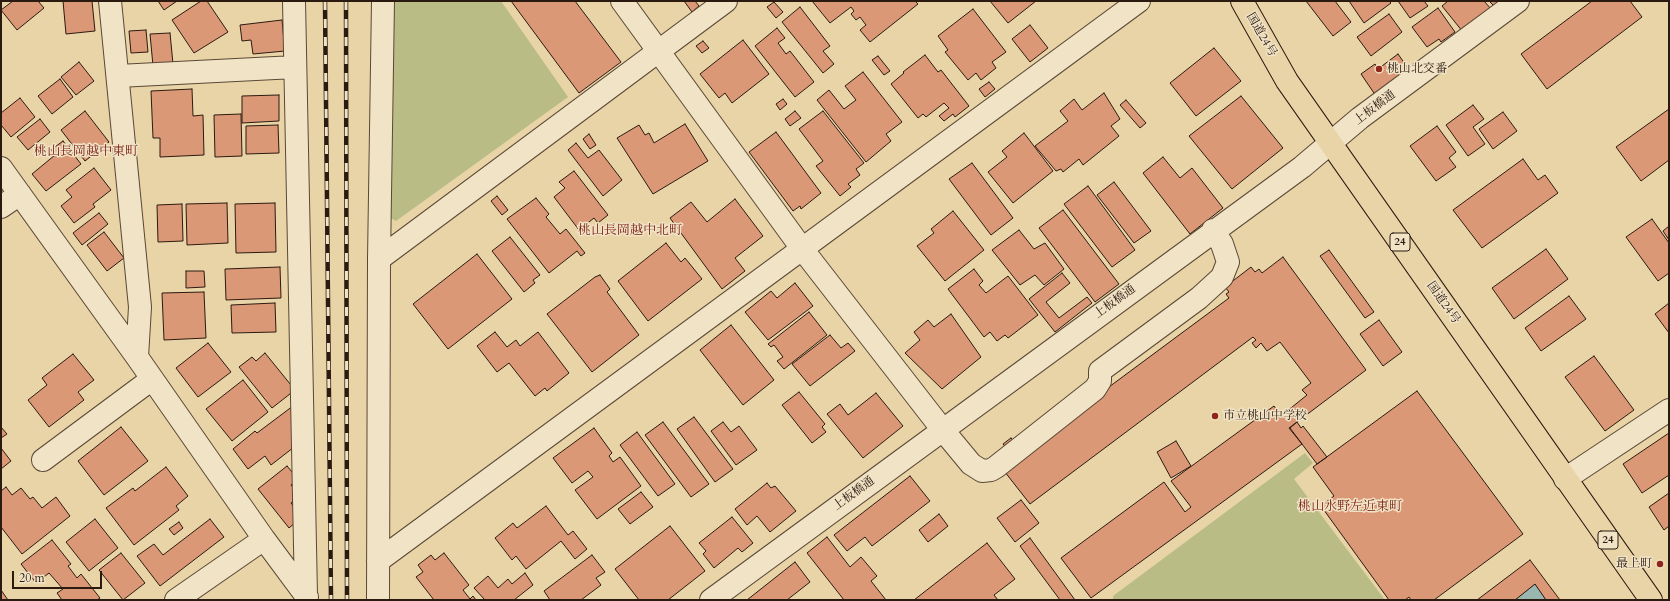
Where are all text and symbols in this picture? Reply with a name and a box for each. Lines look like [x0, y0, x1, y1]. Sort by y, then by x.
street label: 国道24号 [1243, 10, 1279, 60]
place label: 桃山北交番 [1387, 62, 1447, 76]
marker: 桃山北交番 [1374, 64, 1384, 74]
street label: 上板橋通 [1351, 88, 1399, 128]
district label: 桃山長岡越中東町 [34, 144, 138, 160]
district label: 桃山長岡越中北町 [578, 223, 682, 239]
road number: 24 [1390, 233, 1410, 251]
street label: 国道24号 [1423, 279, 1463, 327]
street label: 上板橋通 [1091, 282, 1139, 322]
place label: 市立桃山中学校 [1223, 409, 1307, 423]
marker: 市立桃山中学校 [1210, 411, 1220, 421]
street label: 上板橋通 [830, 474, 878, 514]
district label: 桃山水野左近東町 [1298, 499, 1402, 515]
road number: 24 [1598, 531, 1618, 549]
place label: 最上町 [1616, 557, 1652, 571]
marker: 最上町 [1655, 559, 1665, 569]
scale bar [14, 563, 104, 589]
text: 20 m [19, 570, 45, 586]

